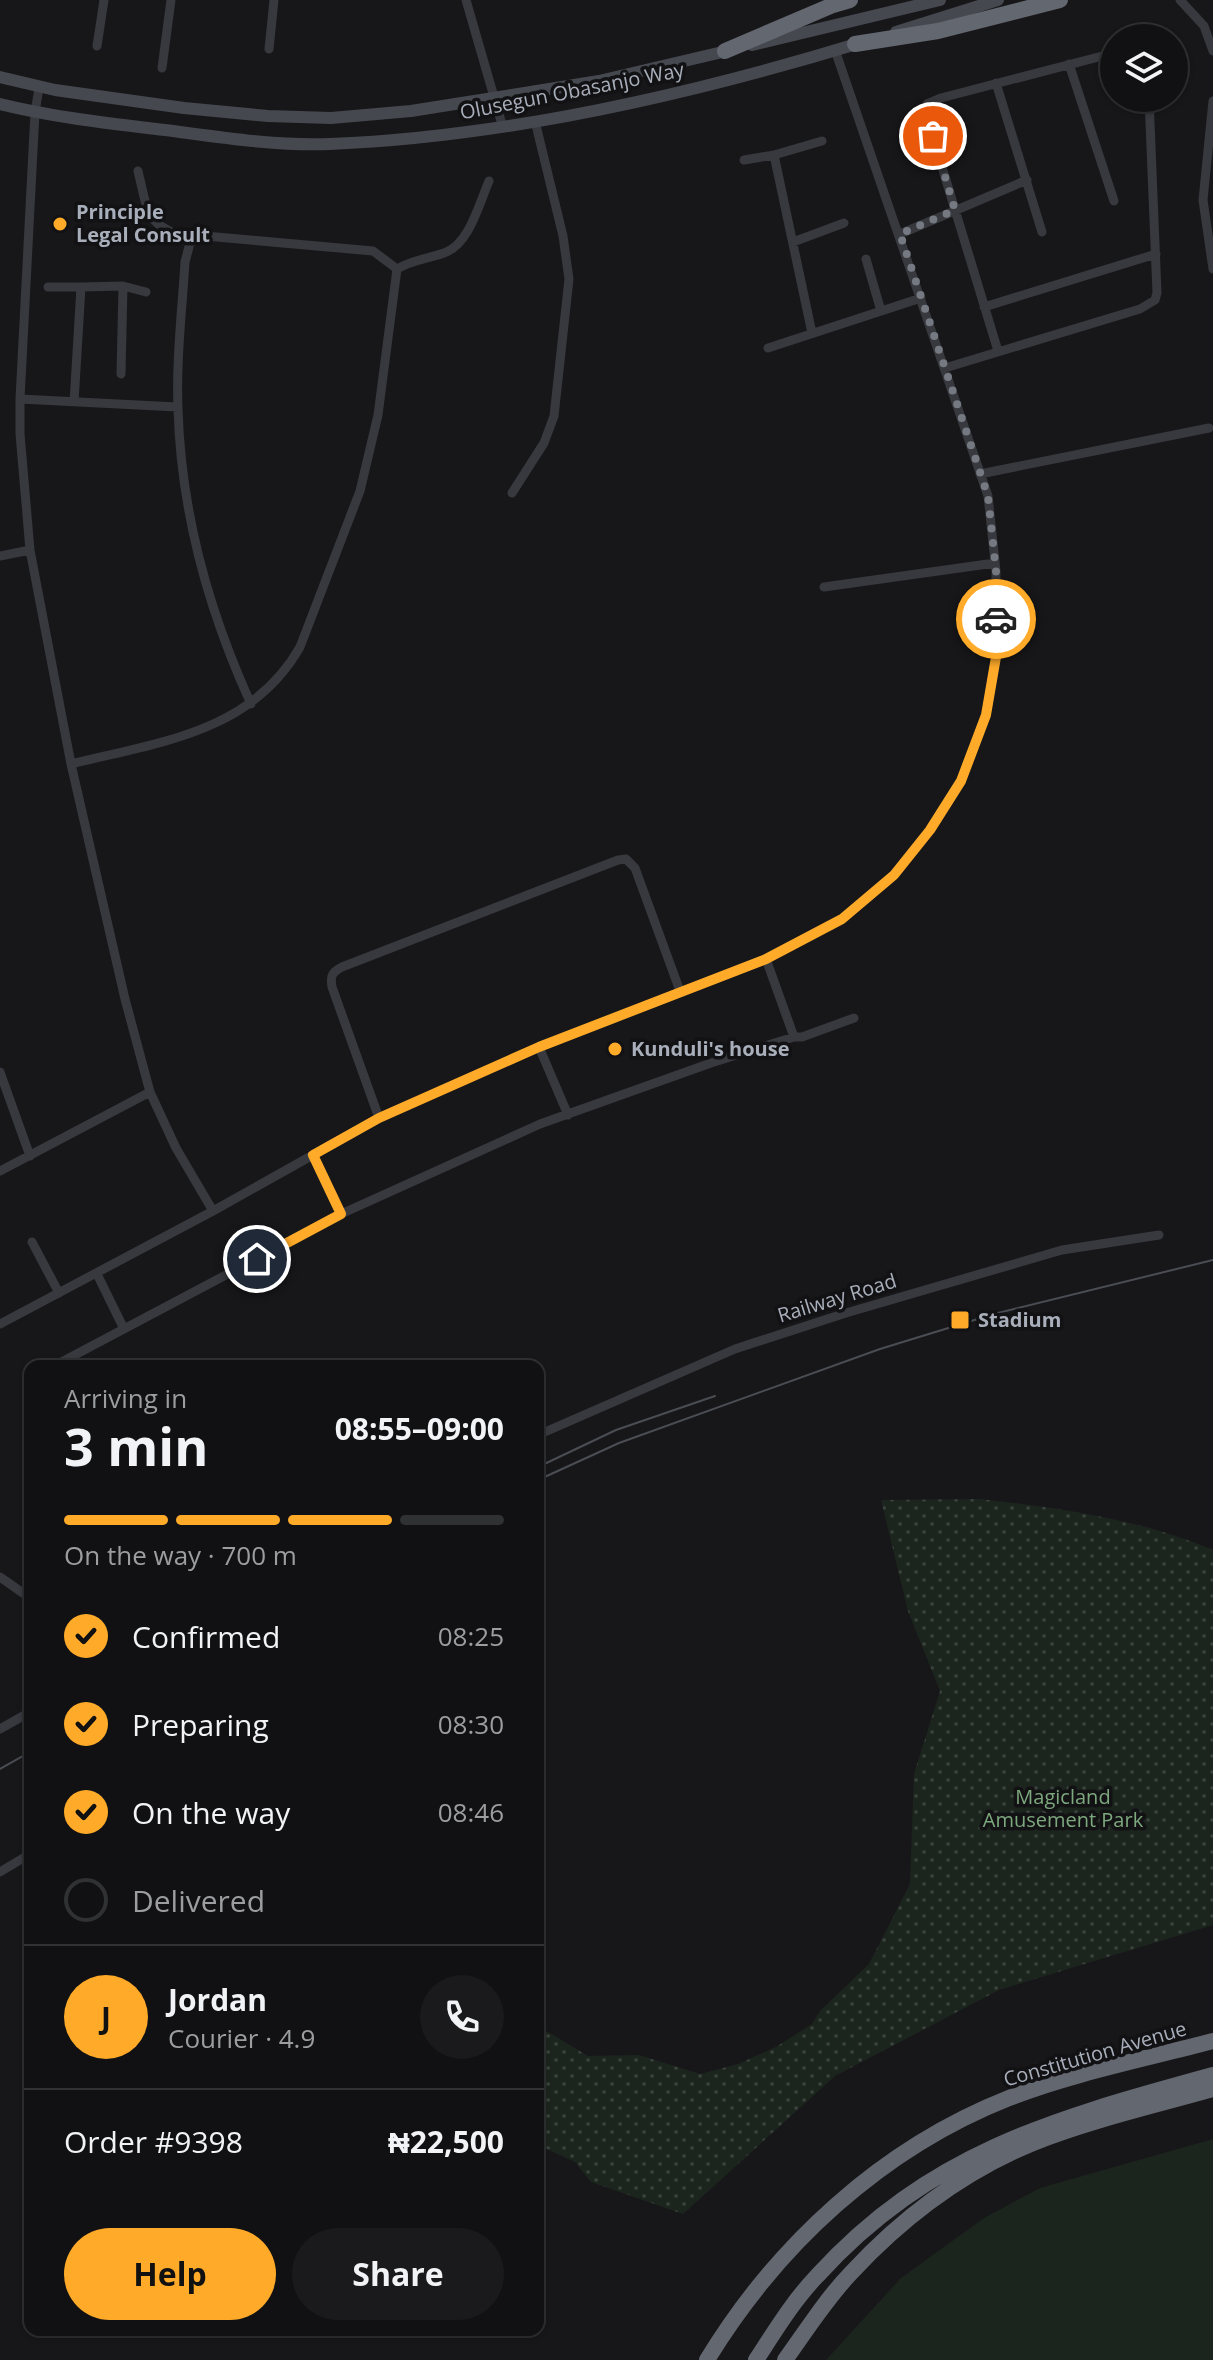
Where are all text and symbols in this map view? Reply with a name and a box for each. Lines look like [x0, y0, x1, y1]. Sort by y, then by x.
map controls [1100, 24, 1188, 112]
button: layers [1100, 24, 1188, 112]
street label: Olusegun Obasanjo Way [457, 55, 687, 126]
pin [899, 102, 967, 170]
icon: bag [911, 114, 955, 158]
place label: Principle Legal Consult [76, 198, 210, 248]
marker: Principle Legal Consult [51, 215, 69, 233]
courier [956, 579, 1036, 659]
icon: car [974, 597, 1018, 641]
place label: Kunduli's house [631, 1035, 789, 1062]
marker: Kunduli's house [606, 1040, 624, 1058]
pin [223, 1225, 291, 1293]
icon: home [235, 1237, 279, 1281]
street label: Railway Road [774, 1267, 900, 1328]
place label: Stadium [978, 1306, 1061, 1333]
marker: Stadium [949, 1309, 971, 1331]
text: Arriving in [64, 1380, 187, 1416]
text: 08:55–09:00 [335, 1408, 504, 1449]
text: 3 min [64, 1410, 208, 1481]
text: On the way · 700 m [64, 1537, 297, 1573]
icon: check [64, 1614, 108, 1658]
text: Confirmed [132, 1616, 280, 1657]
text: 08:25 [438, 1618, 504, 1654]
icon: check [64, 1702, 108, 1746]
text: Preparing [132, 1704, 269, 1745]
text: 08:30 [438, 1706, 504, 1742]
park label: Magicland Amusement Park [983, 1783, 1144, 1833]
icon: check [64, 1790, 108, 1834]
text: On the way [132, 1792, 290, 1833]
text: 08:46 [438, 1794, 504, 1830]
text: Delivered [132, 1880, 265, 1921]
button: phone [420, 1975, 504, 2059]
text: Jordan [168, 1979, 267, 2020]
text: J [101, 1997, 111, 2038]
street label: Constitution Avenue [1000, 2014, 1190, 2093]
text: Courier · 4.9 [168, 2020, 315, 2056]
text: Order #9398 [64, 2121, 243, 2162]
text: ₦22,500 [388, 2121, 504, 2162]
button: Help [64, 2228, 276, 2320]
button: Share [292, 2228, 504, 2320]

